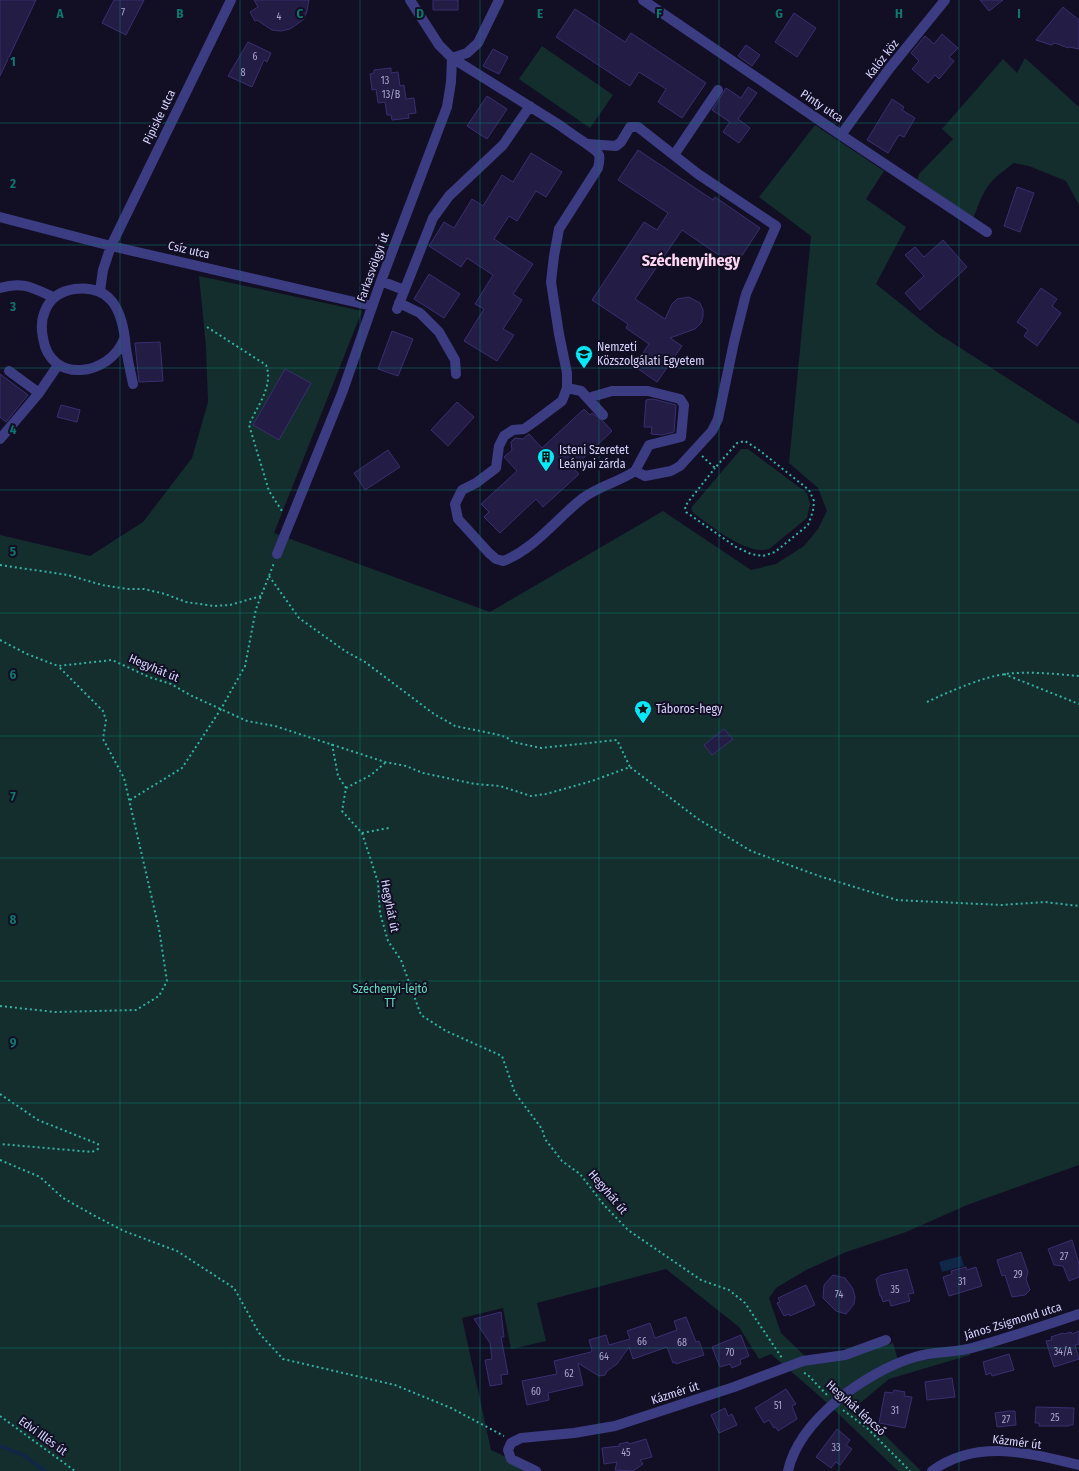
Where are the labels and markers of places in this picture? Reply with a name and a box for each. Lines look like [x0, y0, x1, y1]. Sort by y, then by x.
place label: Nemzeti Közszolgálati Egyetem [597, 340, 704, 368]
school or university icon: Nemzeti Közszolgálati Egyetem [574, 344, 594, 369]
place label: Isteni Szeretet Leányai zárda [559, 443, 629, 471]
building icon: Isteni Szeretet Leányai zárda [536, 447, 556, 472]
place icon: Táboros-hegy [633, 699, 653, 724]
place label: Táboros-hegy [656, 702, 723, 716]

